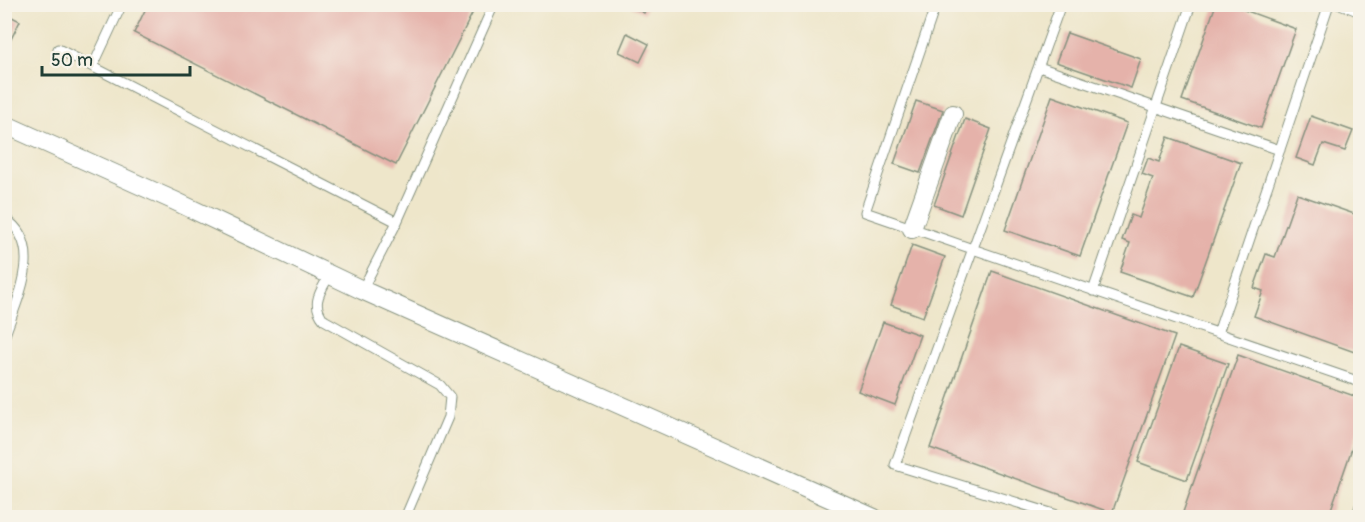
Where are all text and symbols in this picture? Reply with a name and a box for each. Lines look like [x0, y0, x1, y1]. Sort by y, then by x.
scale bar [42, 39, 190, 77]
text: 50 m [51, 49, 93, 72]

